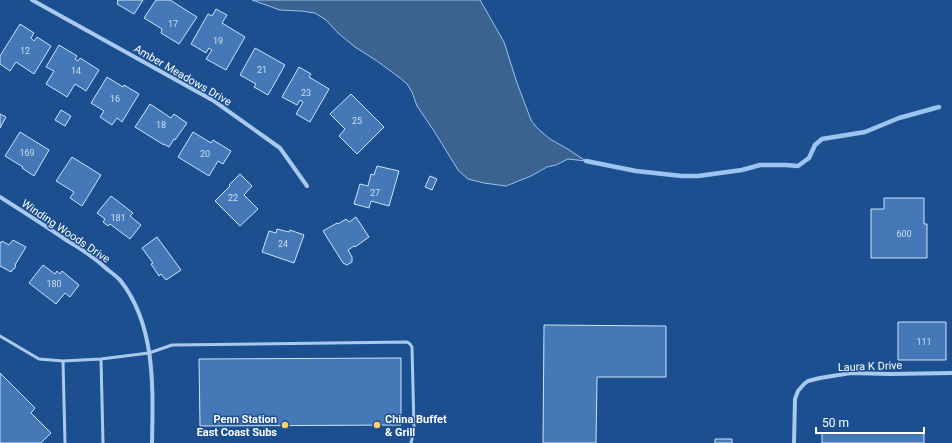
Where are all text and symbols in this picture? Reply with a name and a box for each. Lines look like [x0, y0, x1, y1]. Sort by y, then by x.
house number: 17 [168, 19, 178, 29]
house number: 19 [213, 36, 223, 46]
street label: Amber Meadows Drive [132, 42, 234, 109]
house number: 12 [20, 46, 30, 56]
house number: 21 [257, 65, 267, 75]
house number: 14 [71, 66, 81, 76]
house number: 23 [301, 88, 311, 98]
house number: 16 [110, 94, 120, 104]
house number: 25 [352, 116, 362, 126]
house number: 18 [156, 120, 166, 130]
house number: 169 [19, 148, 35, 158]
house number: 20 [200, 149, 210, 159]
house number: 27 [370, 188, 380, 198]
house number: 22 [228, 193, 238, 203]
street label: Winding Woods Drive [19, 197, 113, 266]
house number: 181 [110, 213, 126, 223]
house number: 600 [896, 229, 912, 239]
house number: 24 [278, 239, 288, 249]
house number: 180 [46, 279, 62, 289]
house number: 111 [916, 337, 932, 347]
street label: Laura K Drive [838, 359, 903, 374]
scale bar [816, 409, 924, 435]
place label: Penn Station East Coast Subs [197, 413, 277, 439]
place label: China Buffet & Grill [385, 413, 447, 439]
text: 50 m [822, 416, 849, 430]
marker: Penn Station East Coast Subs [280, 420, 290, 430]
marker: China Buffet & Grill [372, 420, 382, 430]

